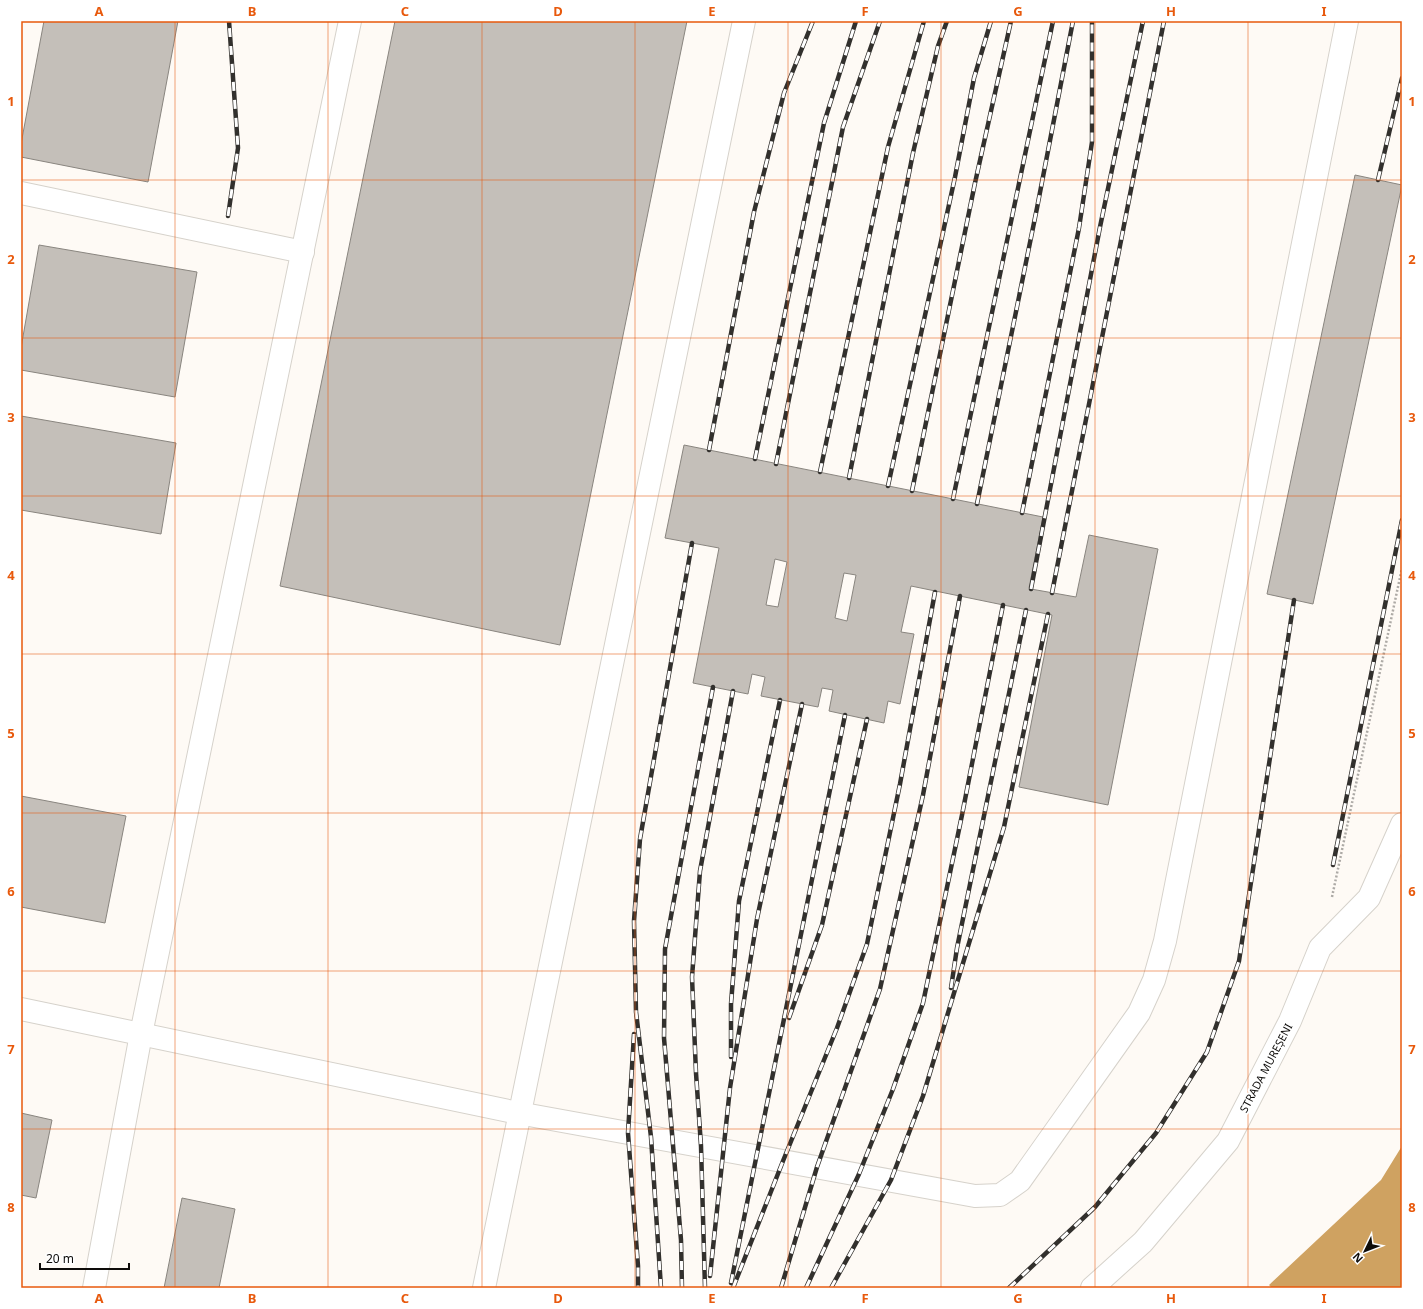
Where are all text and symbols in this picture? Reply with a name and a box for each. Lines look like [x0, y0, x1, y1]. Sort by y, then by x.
text: A [95, 2, 104, 20]
text: B [248, 2, 256, 20]
text: C [401, 2, 409, 20]
text: D [553, 2, 563, 20]
text: E [708, 2, 716, 20]
text: F [861, 2, 869, 20]
text: G [1013, 2, 1023, 20]
text: H [1166, 2, 1176, 20]
text: I [1321, 2, 1327, 20]
text: 1 [7, 92, 15, 110]
text: 1 [1408, 92, 1416, 110]
text: 2 [7, 250, 15, 268]
text: 2 [1408, 250, 1416, 268]
text: 3 [7, 408, 15, 426]
text: 3 [1408, 408, 1416, 426]
text: 4 [7, 566, 15, 584]
text: 4 [1408, 566, 1416, 584]
text: 5 [7, 724, 15, 742]
text: 5 [1408, 724, 1416, 742]
text: 6 [7, 882, 15, 900]
text: 6 [1408, 882, 1416, 900]
street label: STRADA MUREȘENI [1236, 1020, 1296, 1115]
text: 7 [7, 1040, 15, 1058]
text: 7 [1408, 1040, 1416, 1058]
text: 8 [7, 1198, 15, 1216]
text: 8 [1408, 1198, 1416, 1216]
north arrow [1345, 1231, 1385, 1271]
scale bar [40, 1245, 129, 1271]
text: 20 m [46, 1250, 74, 1267]
text: N [1349, 1250, 1366, 1267]
text: A [95, 1289, 104, 1307]
text: B [248, 1289, 256, 1307]
text: C [401, 1289, 409, 1307]
text: D [553, 1289, 563, 1307]
text: E [708, 1289, 716, 1307]
text: F [861, 1289, 869, 1307]
text: G [1013, 1289, 1023, 1307]
text: H [1166, 1289, 1176, 1307]
text: I [1321, 1289, 1327, 1307]

